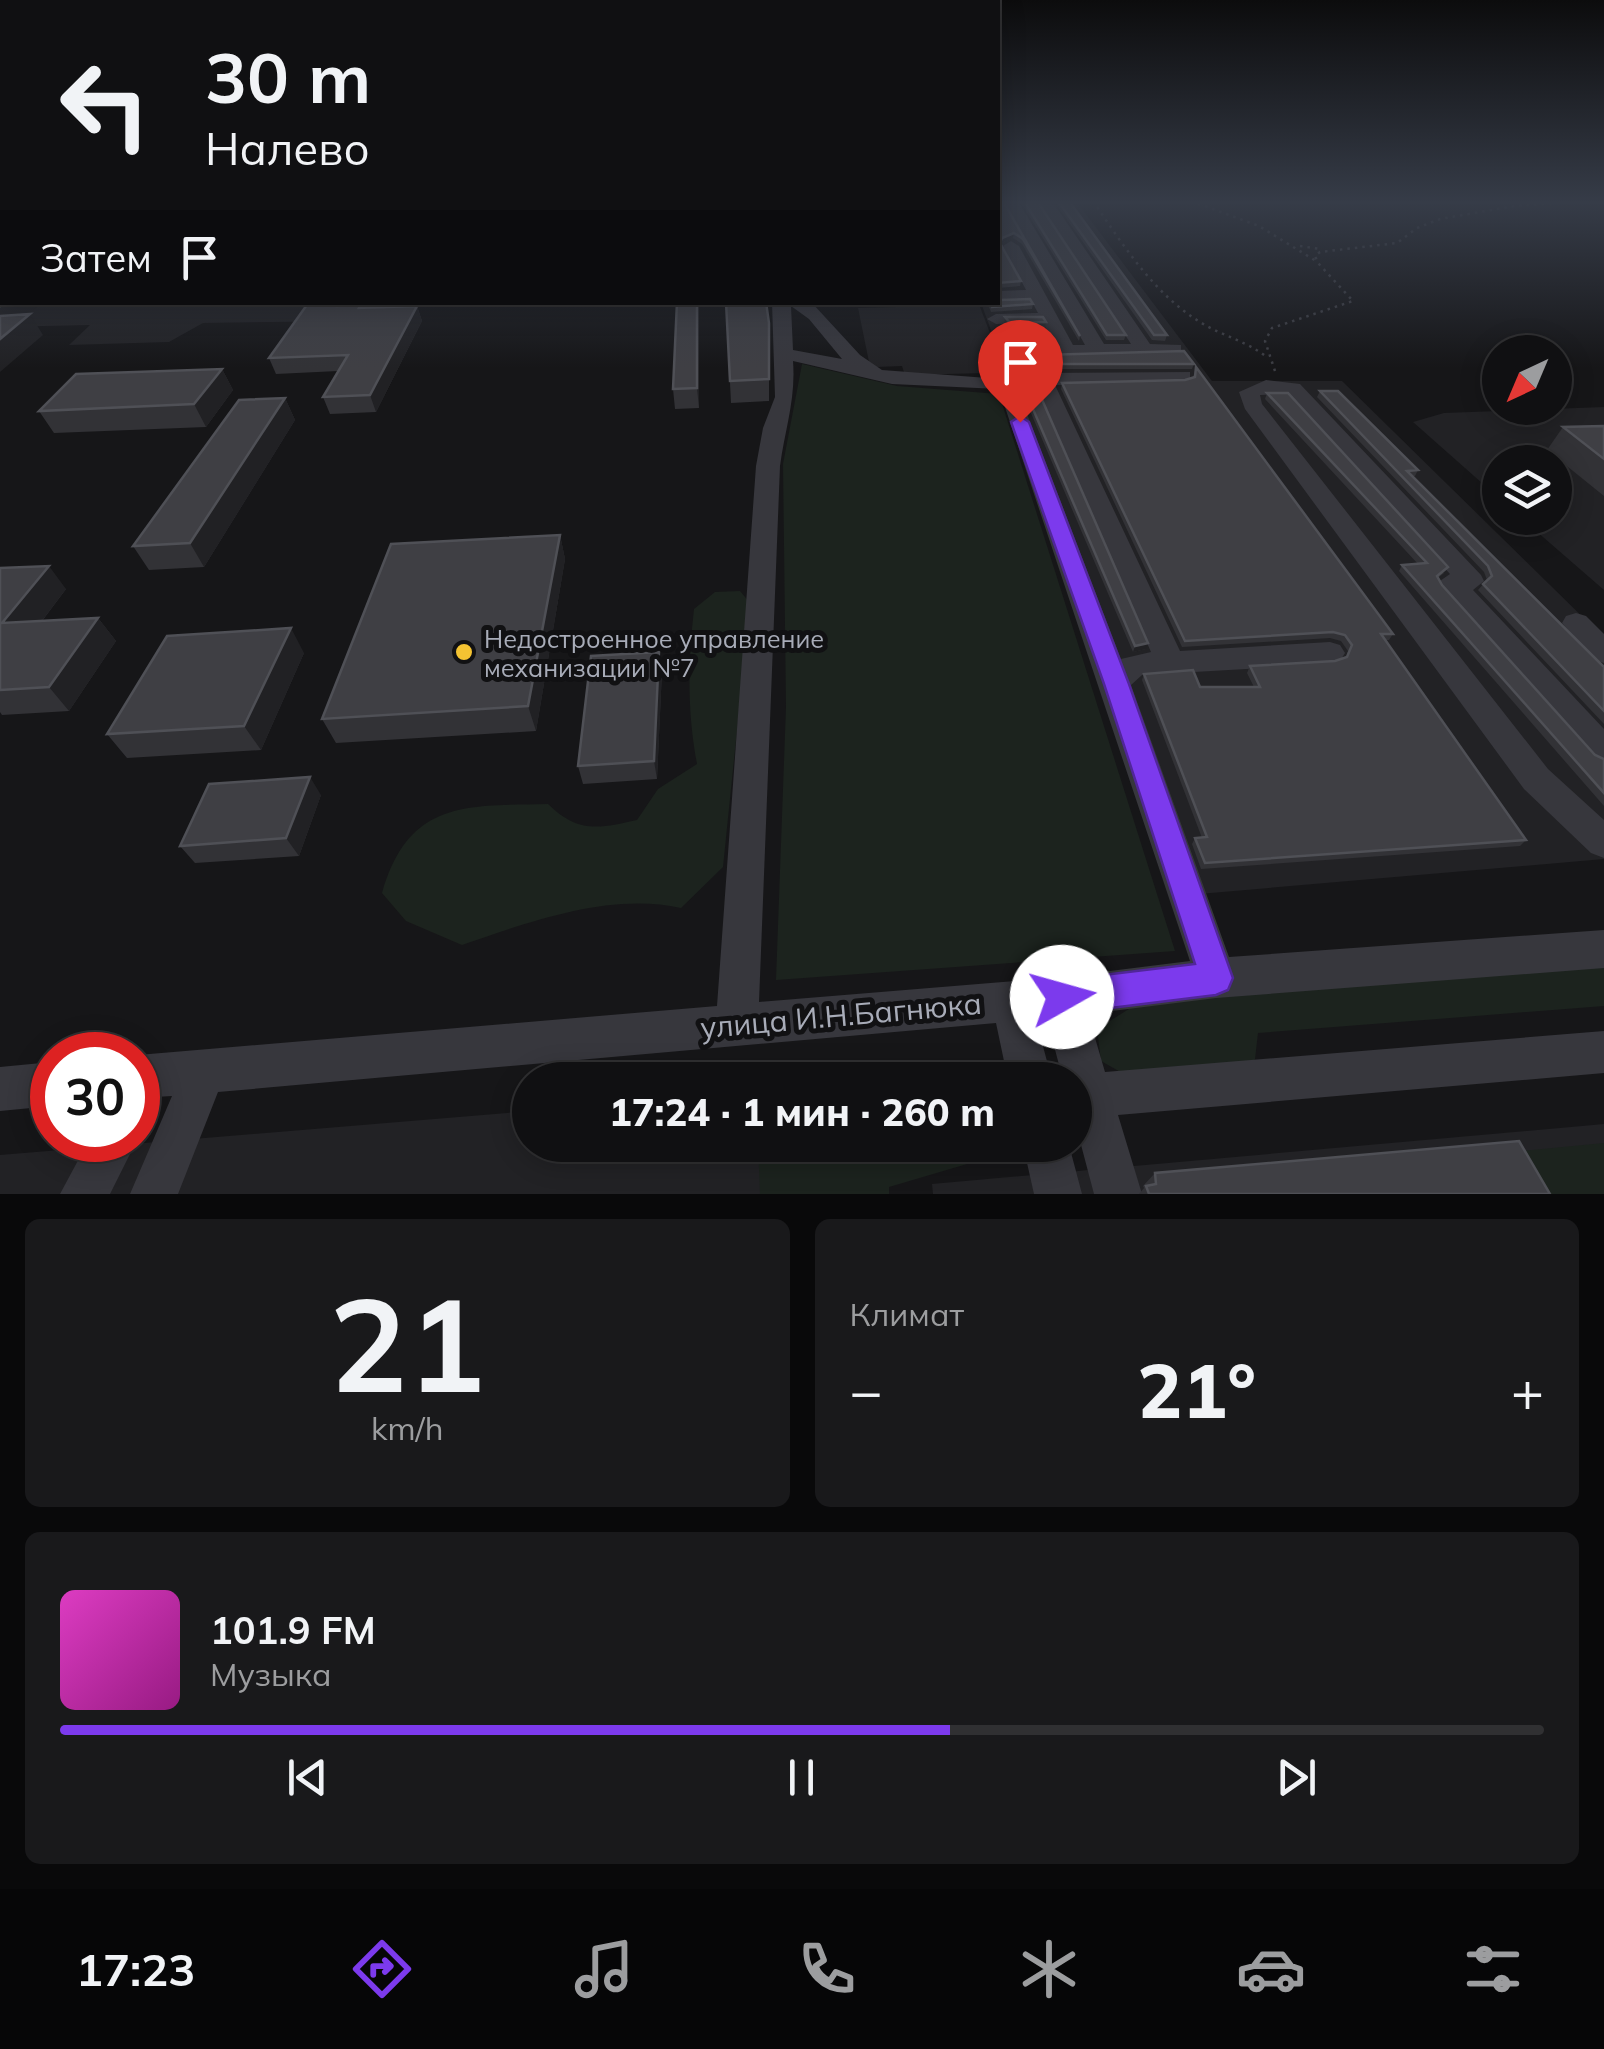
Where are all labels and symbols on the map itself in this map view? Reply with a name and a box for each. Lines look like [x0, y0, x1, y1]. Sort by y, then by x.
pin [978, 320, 1063, 423]
north arrow [1482, 335, 1572, 425]
place label: Недостроенное управление механизации №7 [484, 623, 824, 683]
marker: Недостроенное управление механизации №7 [453, 641, 475, 663]
position arrow [1010, 945, 1114, 1049]
street label: улица И.Н.Багнюка [699, 984, 983, 1046]
speed limit sign: 30 [30, 1032, 160, 1162]

